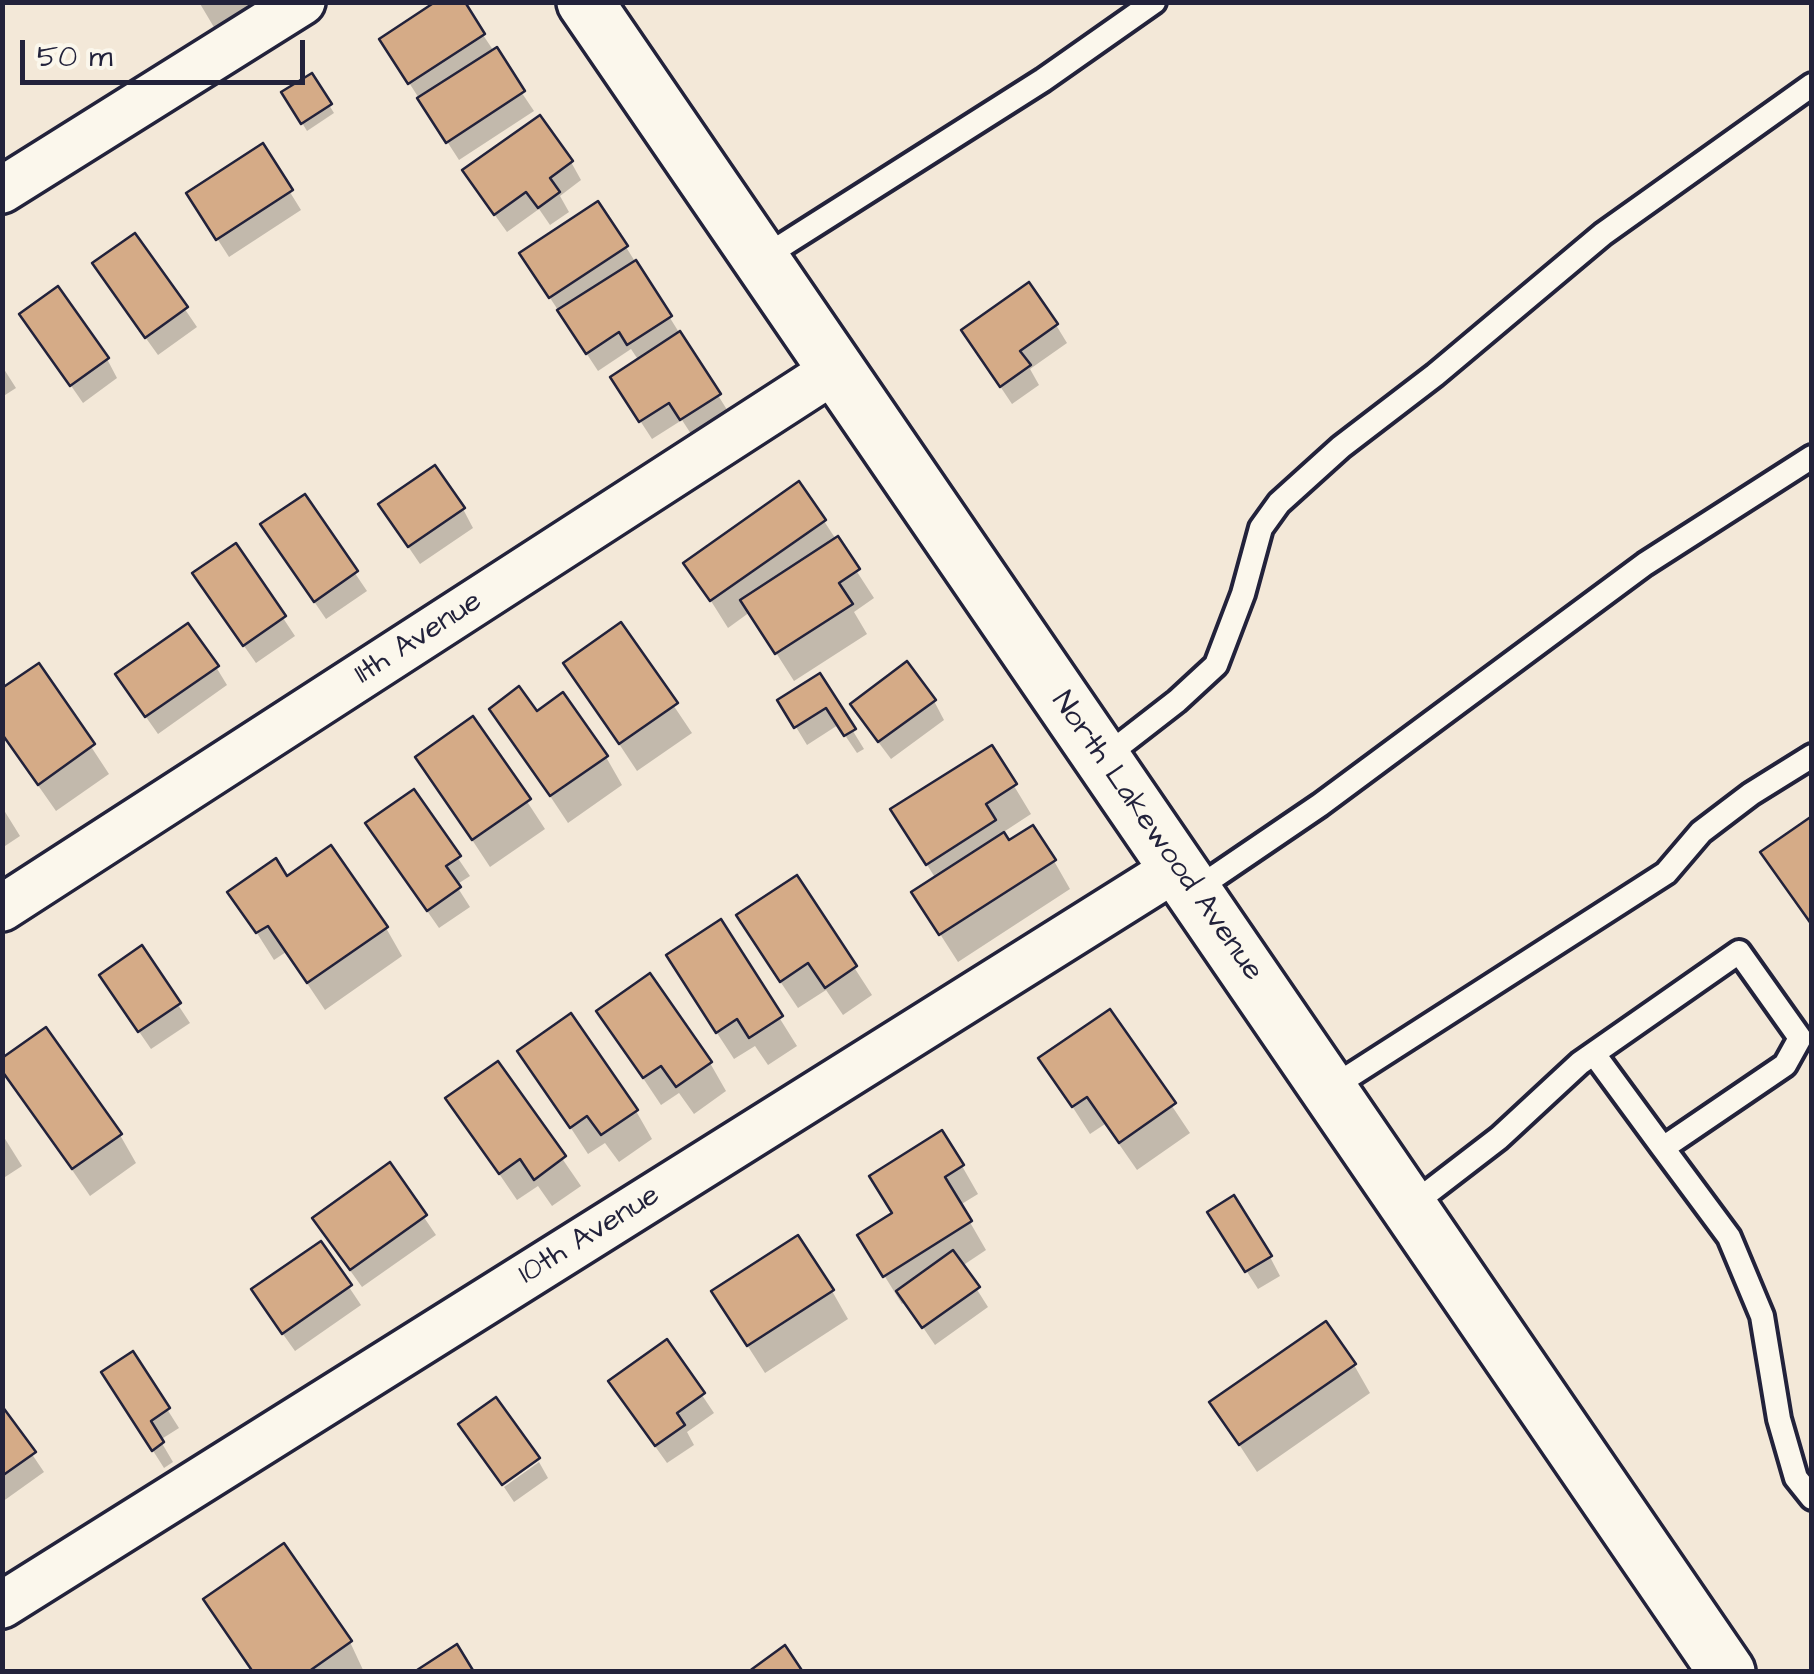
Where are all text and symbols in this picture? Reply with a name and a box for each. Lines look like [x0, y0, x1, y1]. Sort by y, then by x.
scale bar [25, 20, 310, 82]
text: 50 m [37, 36, 113, 78]
street label: 11th Avenue [349, 585, 489, 693]
street label: North Lakewood Avenue [1042, 685, 1270, 989]
street label: 10th Avenue [513, 1179, 667, 1293]

